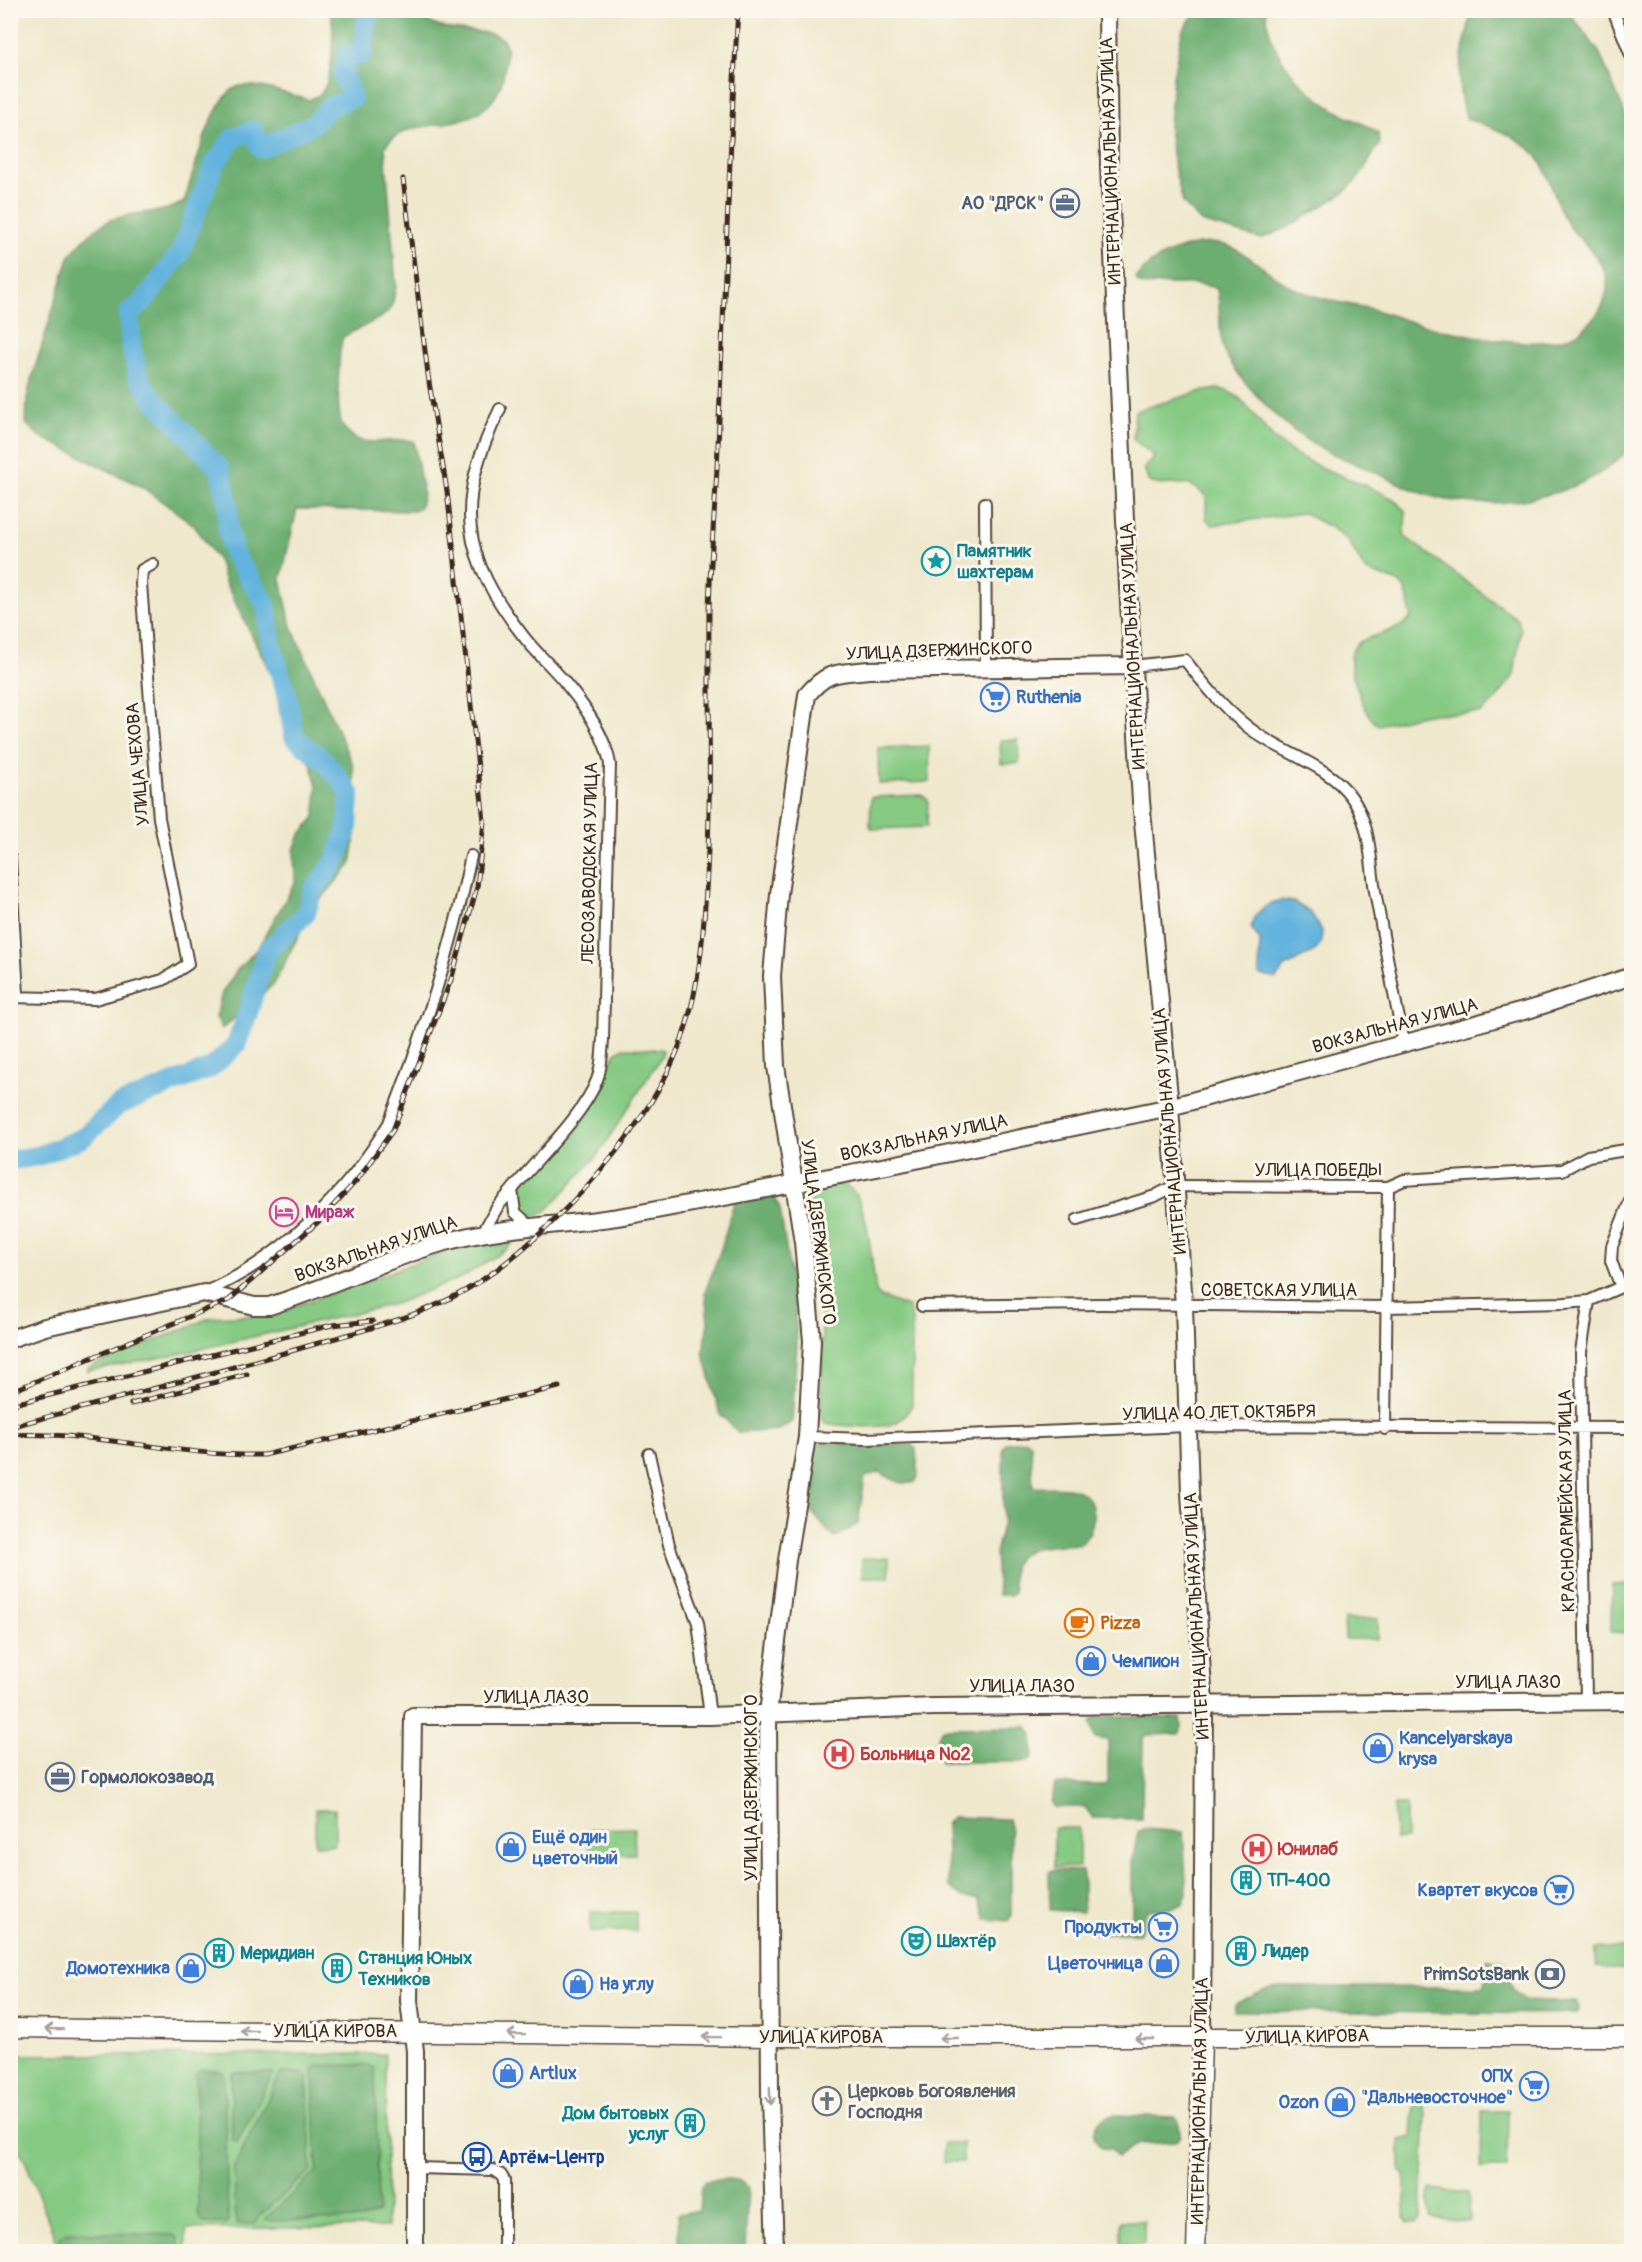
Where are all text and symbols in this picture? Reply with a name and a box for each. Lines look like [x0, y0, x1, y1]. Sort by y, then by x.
street label: ИНТЕРНАЦИОНАЛЬНАЯ УЛИЦА [1095, 37, 1127, 285]
office icon: АО "ДРСК" [1049, 187, 1081, 219]
place label: АО "ДРСК" [961, 192, 1044, 215]
street label: ИНТЕРНАЦИОНАЛЬНАЯ УЛИЦА [1115, 521, 1151, 770]
place label: Памятник шахтерам [957, 540, 1034, 584]
place icon: Памятник шахтерам [920, 545, 952, 577]
street label: УЛИЦА ДЗЕРЖИНСКОГО [845, 636, 1033, 666]
supermarket icon: Ruthenia [979, 681, 1011, 713]
place label: Ruthenia [1016, 686, 1082, 709]
street label: УЛИЦА ЧЕХОВА [121, 701, 155, 827]
street label: ЛЕСОЗАВОДСКАЯ УЛИЦА [577, 762, 603, 965]
street label: ВОКЗАЛЬНАЯ УЛИЦА [1310, 993, 1481, 1059]
street label: ИНТЕРНАЦИОНАЛЬНАЯ УЛИЦА [1148, 1006, 1192, 1255]
street label: ВОКЗАЛЬНАЯ УЛИЦА [838, 1109, 1010, 1167]
street label: УЛИЦА ДЗЕРЖИНСКОГО [795, 1138, 841, 1326]
street label: УЛИЦА ПОБЕДЫ [1255, 1159, 1381, 1182]
hotel icon: Мираж [268, 1196, 300, 1228]
place label: Мираж [305, 1201, 355, 1224]
street label: ВОКЗАЛЬНАЯ УЛИЦА [292, 1210, 461, 1288]
street label: СОВЕТСКАЯ УЛИЦА [1201, 1279, 1358, 1302]
street label: КРАСНОАРМЕЙСКАЯ УЛИЦА [1554, 1389, 1580, 1613]
street label: УЛИЦА 40 ЛЕТ ОКТЯБРЯ [1122, 1400, 1316, 1426]
street label: ИНТЕРНАЦИОНАЛЬНАЯ УЛИЦА [1179, 1491, 1215, 1740]
cafe icon: Pizza [1063, 1607, 1095, 1639]
place label: Pizza [1100, 1612, 1141, 1635]
shop icon: Чемпион [1075, 1645, 1107, 1677]
place label: Чемпион [1112, 1650, 1179, 1673]
street label: УЛИЦА ЛАЗО [1455, 1671, 1561, 1694]
street label: УЛИЦА ЛАЗО [969, 1675, 1075, 1698]
street label: УЛИЦА ЛАЗО [483, 1686, 589, 1709]
street label: УЛИЦА ДЗЕРЖИНСКОГО [740, 1695, 763, 1881]
place label: Kancelyarskaya krysa [1398, 1727, 1513, 1771]
shop icon: Kancelyarskaya krysa [1362, 1732, 1394, 1764]
hospital icon: Больница №2 [823, 1738, 855, 1770]
place label: Больница №2 [860, 1743, 971, 1766]
office icon: Гормолокозавод [44, 1761, 76, 1793]
place label: Гормолокозавод [81, 1766, 214, 1789]
place label: Ещё один цветочный [532, 1826, 618, 1870]
shop icon: Ещё один цветочный [495, 1831, 527, 1863]
hospital icon: Юнилаб [1241, 1833, 1273, 1865]
place label: Юнилаб [1277, 1838, 1339, 1861]
building icon: ТП-400 [1230, 1864, 1262, 1896]
place label: ТП-400 [1266, 1869, 1331, 1892]
supermarket icon: Квартет вкусов [1543, 1874, 1575, 1906]
place label: Квартет вкусов [1418, 1879, 1538, 1902]
supermarket icon: Продукты [1147, 1911, 1179, 1943]
place label: Продукты [1065, 1916, 1142, 1939]
theatre icon: Шахтёр [900, 1925, 932, 1957]
place label: Шахтёр [936, 1930, 997, 1953]
building icon: Лидер [1225, 1935, 1257, 1967]
building icon: Меридиан [203, 1937, 235, 1969]
place label: Лидер [1261, 1940, 1309, 1963]
place label: Меридиан [240, 1942, 315, 1965]
place label: Станция Юных Техников [357, 1947, 472, 1991]
shop icon: Цветочница [1148, 1947, 1180, 1979]
shop icon: Домотехника [175, 1952, 207, 1984]
building icon: Станция Юных Техников [321, 1952, 353, 1984]
place label: Цветочница [1048, 1952, 1144, 1975]
place label: Домотехника [65, 1957, 171, 1980]
bank icon: PrimSotsBank [1534, 1958, 1566, 1990]
place label: PrimSotsBank [1423, 1963, 1529, 1986]
shop icon: На углу [562, 1968, 594, 2000]
place label: На углу [599, 1973, 654, 1996]
street label: ИНТЕРНАЦИОНАЛЬНАЯ УЛИЦА [1186, 1977, 1214, 2225]
street label: УЛИЦА КИРОВА [273, 2020, 397, 2043]
one-way arrow [45, 2023, 65, 2035]
street label: УЛИЦА КИРОВА [1245, 2024, 1370, 2050]
one-way arrow [240, 2025, 260, 2037]
street label: УЛИЦА КИРОВА [759, 2026, 883, 2049]
one-way arrow [507, 2028, 527, 2040]
one-way arrow [702, 2031, 722, 2043]
one-way arrow [939, 2032, 959, 2044]
one-way arrow [1134, 2033, 1154, 2045]
shop icon: Artlux [492, 2057, 524, 2089]
place label: Artlux [529, 2062, 577, 2085]
place label: ОПХ "Дальневосточное" [1361, 2065, 1513, 2109]
supermarket icon: ОПХ "Дальневосточное" [1518, 2070, 1550, 2102]
place label: Церковь Богоявления Господня [848, 2080, 1016, 2124]
one-way arrow [764, 2085, 776, 2105]
church icon: Церковь Богоявления Господня [811, 2085, 843, 2117]
shop icon: Ozon [1324, 2086, 1356, 2118]
place label: Ozon [1279, 2091, 1319, 2114]
place label: Дом бытовых услуг [562, 2102, 670, 2146]
building icon: Дом бытовых услуг [674, 2107, 706, 2139]
bus stop icon: Артём-Центр [461, 2141, 493, 2173]
place label: Артём-Центр [498, 2146, 605, 2169]

